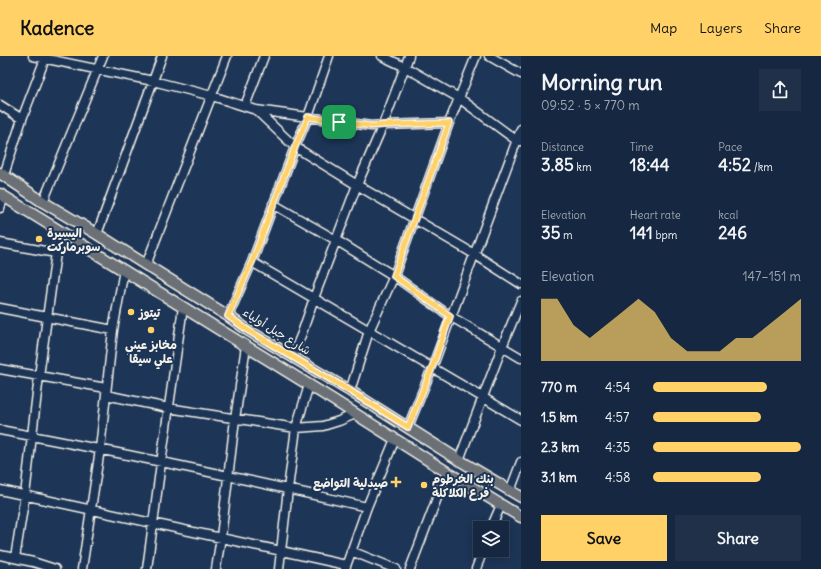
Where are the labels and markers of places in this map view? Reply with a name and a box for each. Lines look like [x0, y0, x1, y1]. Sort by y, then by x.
pin [322, 105, 356, 139]
place label: اليسيرة سوبرماركت [47, 225, 100, 255]
marker: اليسيرة سوبرماركت [34, 234, 44, 244]
place label: تيتوز [138, 305, 161, 321]
marker: تيتوز [126, 307, 136, 317]
marker: مخابز عيني علي سيقا [146, 325, 156, 335]
place label: مخابز عيني علي سيقا [125, 337, 177, 370]
place label: بنك الخرطوم فرع الكلاكلة [432, 471, 494, 501]
place label: صيدلية التواضع [313, 475, 388, 492]
marker: صيدلية التواضع [391, 477, 401, 487]
marker: بنك الخرطوم فرع الكلاكلة [419, 480, 429, 490]

